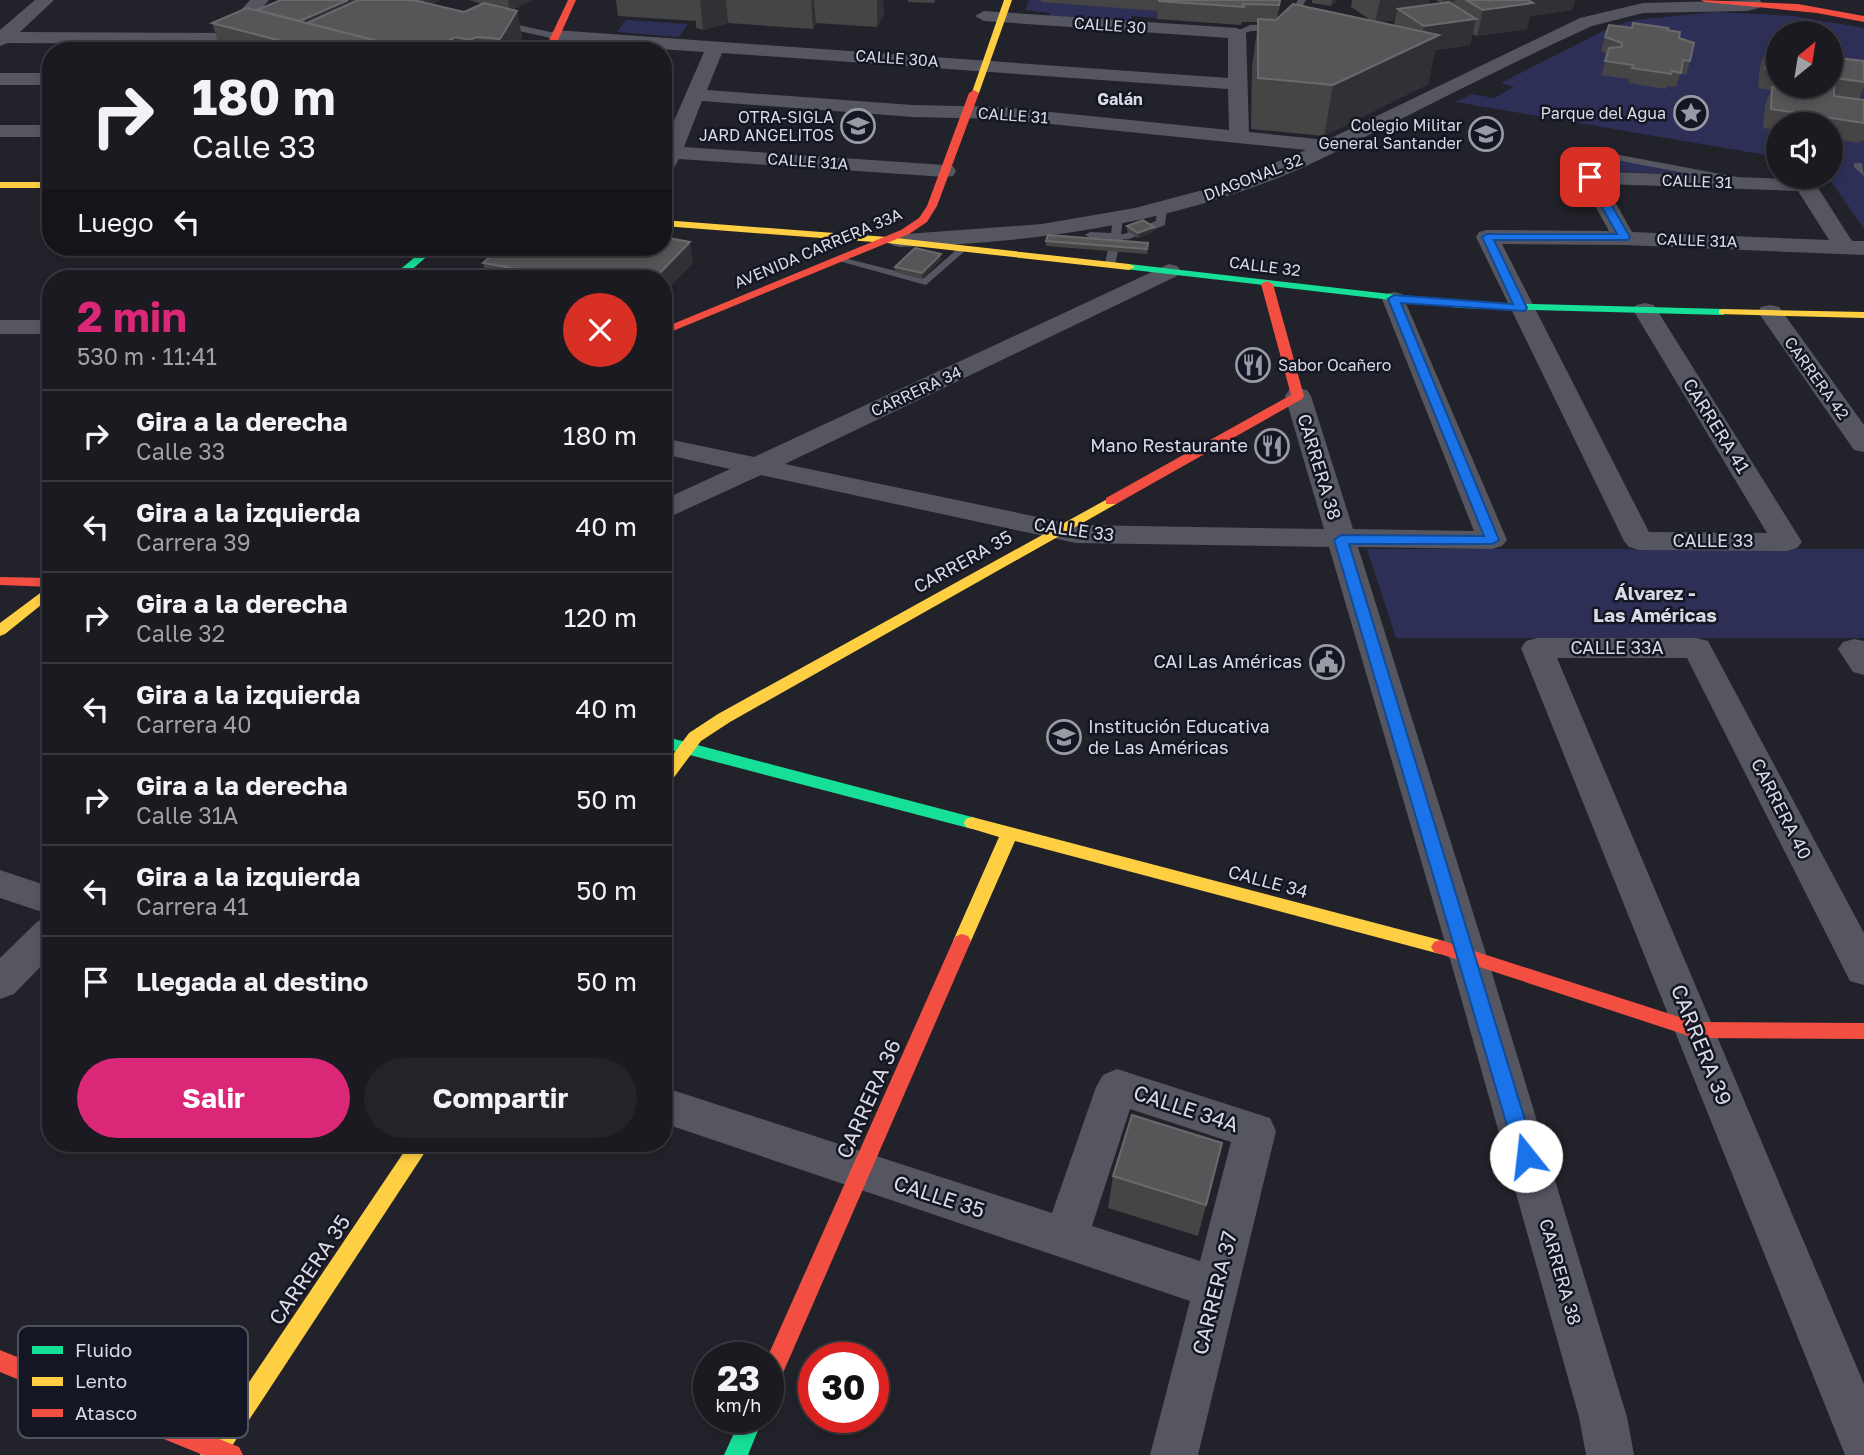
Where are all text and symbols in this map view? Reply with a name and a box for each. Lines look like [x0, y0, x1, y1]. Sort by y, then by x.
street label: CALLE 30 [1073, 12, 1147, 38]
north arrow [1766, 21, 1843, 98]
map controls [1766, 21, 1843, 189]
street label: CALLE 30A [855, 45, 940, 71]
text: 180 m [192, 67, 336, 126]
icon: right [77, 70, 168, 161]
district label: Galán [1097, 89, 1143, 109]
place icon: Parque del Agua [1672, 94, 1710, 132]
street label: CALLE 31 [977, 103, 1049, 127]
place label: Parque del Agua [1540, 103, 1666, 123]
place label: OTRA-SIGLA JARD ANGELITOS [699, 107, 834, 145]
school or university icon: OTRA-SIGLA JARD ANGELITOS [839, 107, 877, 145]
button: sound [1766, 112, 1843, 189]
place label: Colegio Militar General Santander [1318, 115, 1462, 153]
school or university icon: Colegio Militar General Santander [1467, 115, 1505, 153]
text: Calle 33 [192, 127, 316, 165]
pin [1560, 147, 1620, 207]
street label: CALLE 31A [767, 148, 849, 174]
street label: DIAGONAL 32 [1201, 149, 1305, 205]
icon: arrive [1571, 158, 1609, 196]
street label: CALLE 31 [1661, 170, 1733, 192]
icon: left [168, 203, 206, 241]
street label: AVENIDA CARRERA 33A [731, 203, 905, 292]
text: Luego [77, 207, 154, 238]
street label: CALLE 31A [1656, 229, 1738, 251]
street label: CALLE 32 [1228, 252, 1302, 280]
text: 2 min [77, 291, 187, 341]
button: close [563, 293, 637, 367]
street label: CARRERA 42 [1780, 333, 1854, 423]
text: 530 m · 11:41 [77, 342, 217, 370]
restaurant icon: Sabor Ocañero [1234, 346, 1272, 384]
place label: Sabor Ocañero [1278, 355, 1391, 375]
street label: CARRERA 34 [868, 361, 964, 421]
street label: CARRERA 41 [1679, 374, 1755, 477]
text: Gira a la derecha [136, 406, 348, 437]
street label: CARRERA 38 [1293, 411, 1347, 522]
icon: right [77, 417, 115, 455]
text: 180 m [563, 420, 637, 451]
restaurant icon: Mano Restaurante [1253, 427, 1291, 465]
place label: Mano Restaurante [1090, 434, 1248, 456]
text: Calle 33 [136, 437, 225, 465]
text: Gira a la izquierda [136, 497, 360, 528]
icon: left [77, 508, 115, 546]
text: 40 m [576, 511, 637, 542]
street label: CALLE 33 [1033, 512, 1116, 546]
street label: CARRERA 35 [909, 525, 1016, 597]
text: Carrera 39 [136, 528, 251, 556]
street label: CALLE 33 [1673, 529, 1754, 551]
district label: Álvarez - Las Américas [1593, 581, 1717, 626]
text: Gira a la derecha [136, 588, 348, 619]
icon: right [77, 599, 115, 637]
text: 120 m [564, 602, 637, 633]
text: Calle 32 [136, 619, 225, 647]
street label: CALLE 33A [1570, 636, 1664, 658]
public building icon: CAI Las Américas [1308, 643, 1346, 681]
place label: CAI Las Américas [1153, 650, 1302, 672]
text: Gira a la izquierda [136, 679, 360, 710]
icon: left [77, 690, 115, 728]
text: 40 m [576, 693, 637, 724]
text: Carrera 40 [136, 710, 251, 738]
place label: Institución Educativa de Las Américas [1088, 715, 1270, 758]
school or university icon: Institución Educativa de Las Américas [1045, 718, 1083, 756]
street label: CARRERA 40 [1747, 754, 1817, 863]
text: Gira a la derecha [136, 770, 348, 801]
icon: right [77, 781, 115, 819]
text: 50 m [576, 784, 637, 815]
text: Calle 31A [136, 801, 238, 829]
street label: CALLE 34 [1226, 860, 1310, 902]
text: Gira a la izquierda [136, 861, 360, 892]
icon: left [77, 872, 115, 910]
text: 50 m [576, 875, 637, 906]
text: Carrera 41 [136, 892, 248, 920]
icon: arrive [77, 963, 115, 1001]
text: Llegada al destino [136, 966, 368, 997]
text: 50 m [576, 966, 637, 997]
street label: CARRERA 39 [1666, 980, 1738, 1109]
street label: CARRERA 36 [830, 1035, 906, 1162]
button: Salir [77, 1058, 350, 1138]
button: Compartir [364, 1058, 637, 1138]
street label: CALLE 34A [1130, 1079, 1242, 1137]
position arrow [1489, 1119, 1563, 1193]
street label: CALLE 35 [890, 1169, 988, 1223]
street label: CARRERA 35 [263, 1209, 356, 1330]
street label: CARRERA 38 [1535, 1216, 1587, 1327]
street label: CARRERA 37 [1186, 1228, 1242, 1357]
legend [18, 1326, 248, 1438]
text: Fluido [75, 1338, 132, 1361]
speed limit sign: 30 [798, 1342, 889, 1433]
text: 23 [717, 1357, 760, 1399]
text: Lento [75, 1369, 127, 1392]
text: km/h [716, 1394, 761, 1416]
text: Atasco [75, 1401, 137, 1424]

